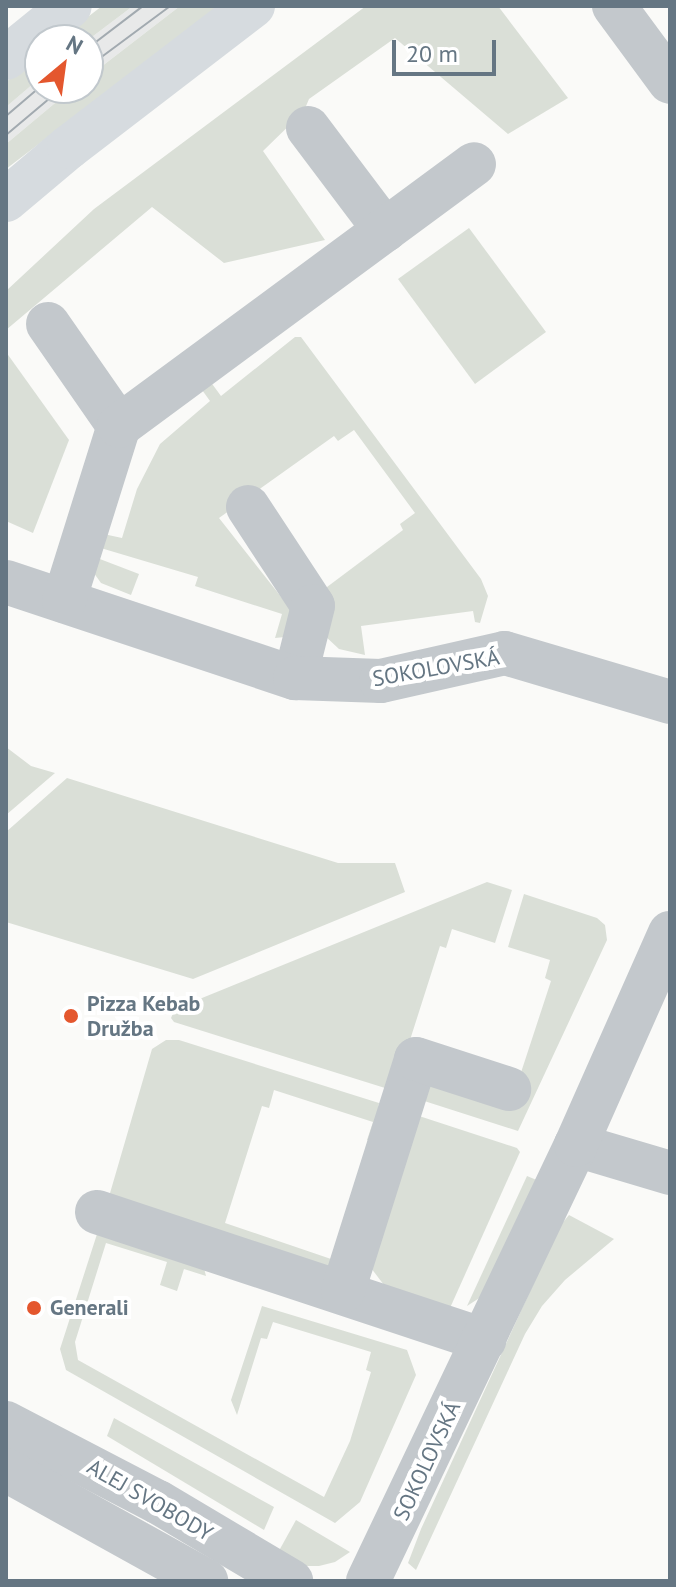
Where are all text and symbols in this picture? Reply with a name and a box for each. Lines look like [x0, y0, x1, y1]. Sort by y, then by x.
north arrow [24, 24, 104, 104]
scale bar [396, 24, 500, 74]
text: N [62, 29, 88, 61]
text: 20 m [406, 38, 458, 69]
street label: SOKOLOVSKÁ [371, 644, 501, 692]
place label: Pizza Kebab Družba [87, 990, 200, 1042]
marker: Pizza Kebab Družba [62, 1007, 80, 1025]
place label: Generali [50, 1295, 129, 1321]
marker: Generali [25, 1299, 43, 1317]
street label: SOKOLOVSKÁ [388, 1397, 466, 1525]
street label: ALEJ SVOBODY [83, 1453, 217, 1547]

